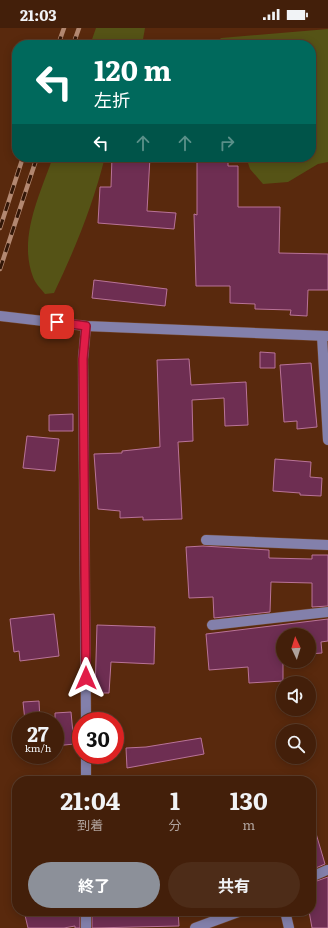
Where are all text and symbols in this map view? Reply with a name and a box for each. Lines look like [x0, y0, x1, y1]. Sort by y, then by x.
text: 21:03 [20, 3, 57, 26]
text: 120 m [94, 48, 171, 90]
icon: left [28, 56, 80, 108]
text: 左折 [94, 86, 130, 113]
icon: left [90, 132, 112, 154]
icon: ahead [132, 132, 154, 154]
icon: ahead [174, 132, 196, 154]
icon: right [216, 132, 238, 154]
pin [40, 305, 74, 339]
icon: arrive [46, 311, 68, 333]
north arrow [276, 628, 316, 668]
map controls [276, 628, 316, 764]
position arrow [65, 657, 107, 699]
button: sound [276, 676, 316, 716]
speed limit sign: 30 [72, 712, 124, 764]
text: 27 [27, 718, 49, 748]
button: search [276, 724, 316, 764]
text: km/h [25, 740, 51, 755]
text: 21:04 [60, 782, 120, 817]
text: 1 [170, 782, 180, 817]
text: 130 [230, 782, 268, 817]
text: 到着 [77, 815, 103, 834]
text: 分 [168, 815, 181, 834]
text: m [242, 815, 255, 834]
button: 終了 [28, 862, 160, 908]
button: 共有 [168, 862, 300, 908]

